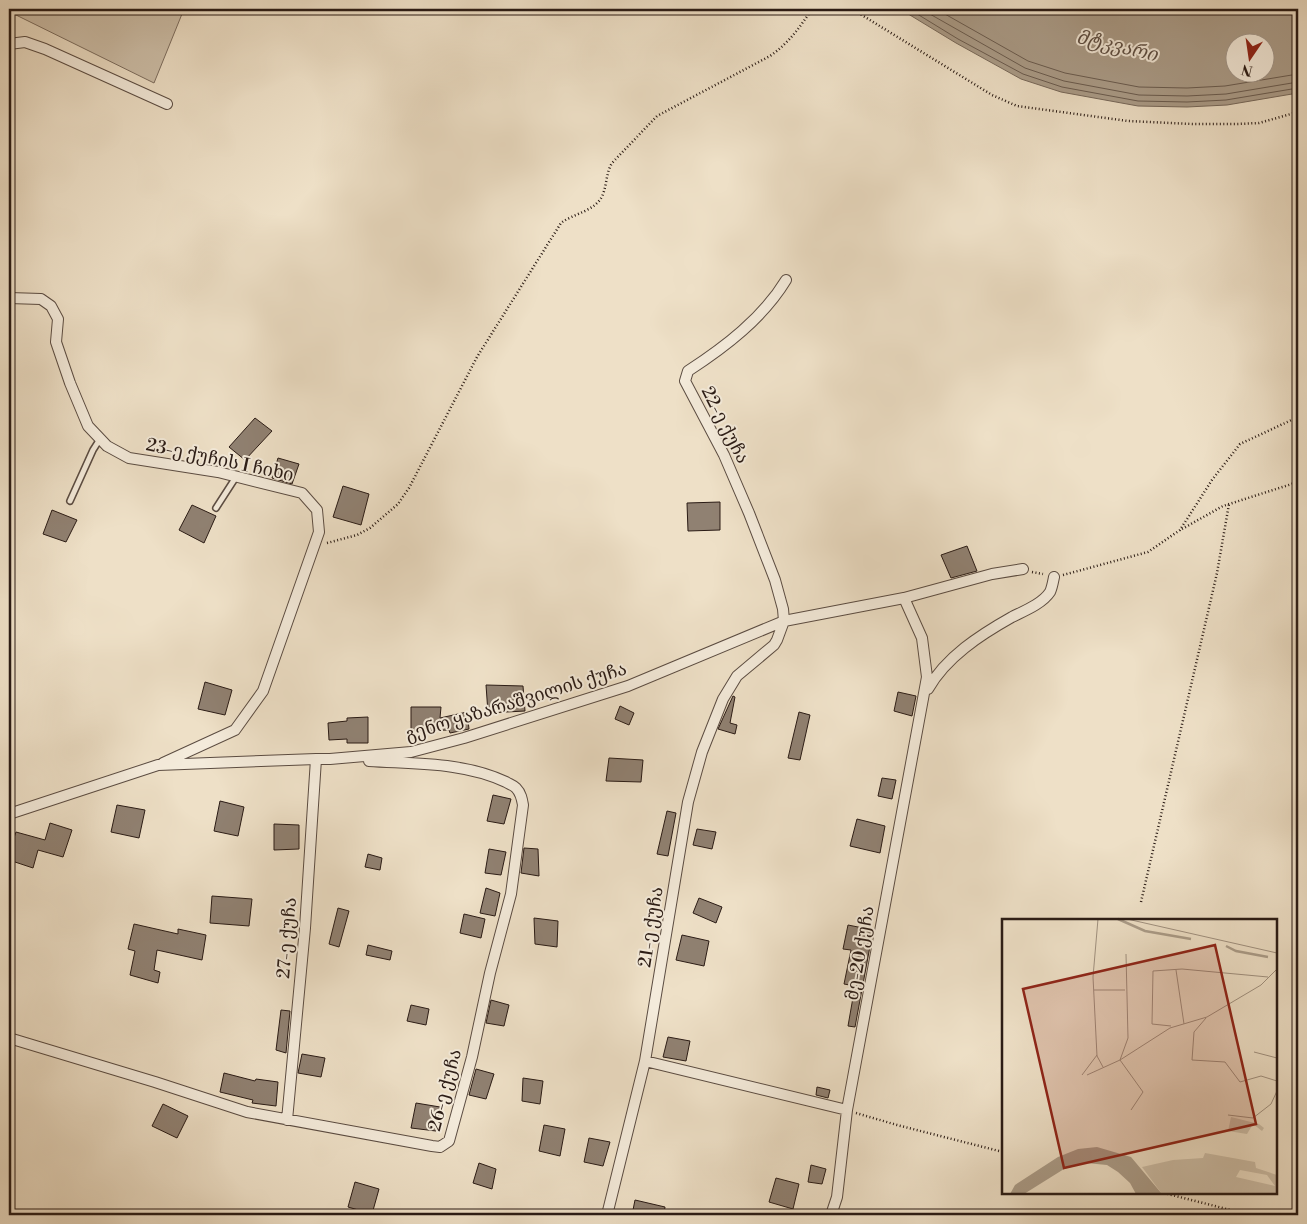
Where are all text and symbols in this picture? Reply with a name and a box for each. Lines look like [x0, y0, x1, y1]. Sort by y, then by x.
water label: მტკვარი [1074, 25, 1161, 67]
north arrow [1224, 32, 1274, 82]
text: N [1240, 60, 1255, 80]
street label: 22-ე ქუჩა [696, 383, 754, 467]
street label: 23-ე ქუჩის I ჩიხი [144, 433, 296, 487]
street label: გენო ყაზარაშვილის ქუჩა [403, 657, 629, 747]
street label: 21-ე ქუჩა [633, 885, 669, 969]
street label: 27-ე ქუჩა [272, 896, 302, 980]
street label: მე-20 ქუჩა [840, 904, 880, 1002]
inset map [1002, 919, 1277, 1194]
street label: 26-ე ქუჩა [423, 1046, 467, 1134]

